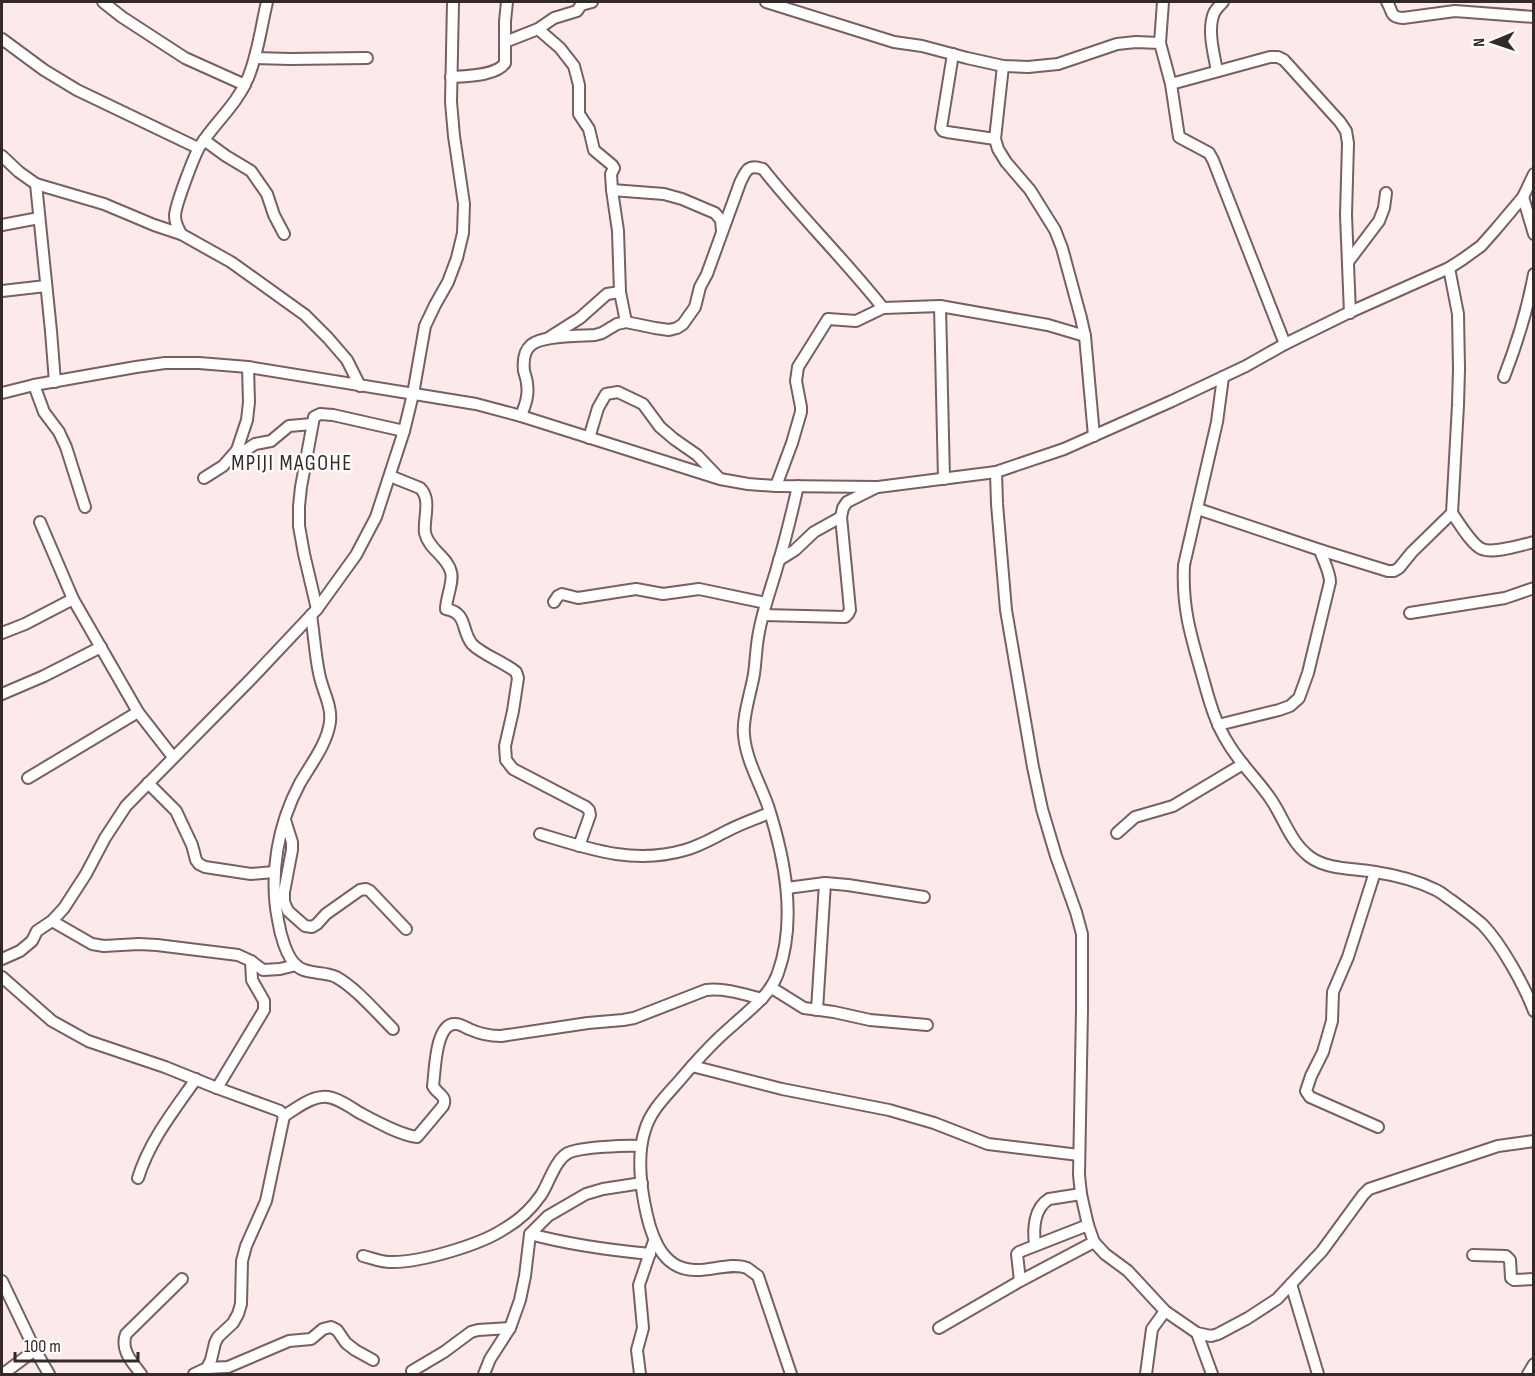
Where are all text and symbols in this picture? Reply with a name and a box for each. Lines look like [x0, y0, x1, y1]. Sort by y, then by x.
north arrow [1463, 12, 1523, 72]
text: N [1470, 38, 1489, 47]
district label: MPIJI MAGOHE [231, 450, 353, 477]
scale bar [15, 1325, 138, 1363]
text: 100 m [24, 1336, 61, 1357]

